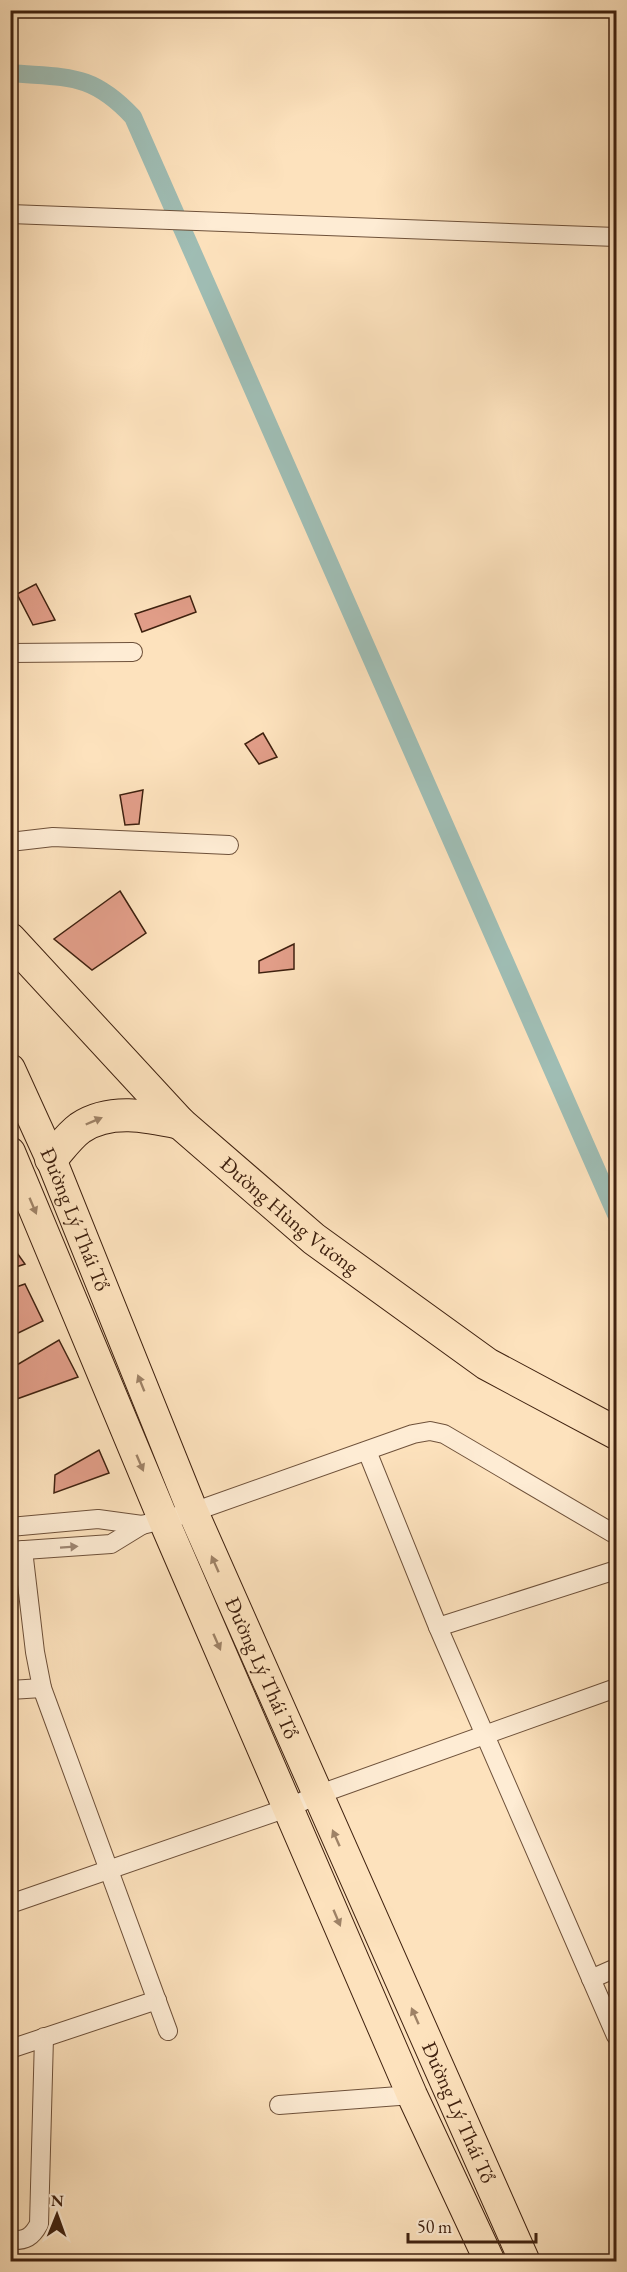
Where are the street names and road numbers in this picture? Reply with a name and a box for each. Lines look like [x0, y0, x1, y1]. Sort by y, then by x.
street label: Đường Lý Thái Tổ [35, 1143, 117, 1295]
street label: Đường Hùng Vương [215, 1150, 365, 1281]
street label: Đường Lý Thái Tổ [219, 1593, 306, 1743]
street label: Đường Lý Thái Tổ [416, 2037, 502, 2187]

